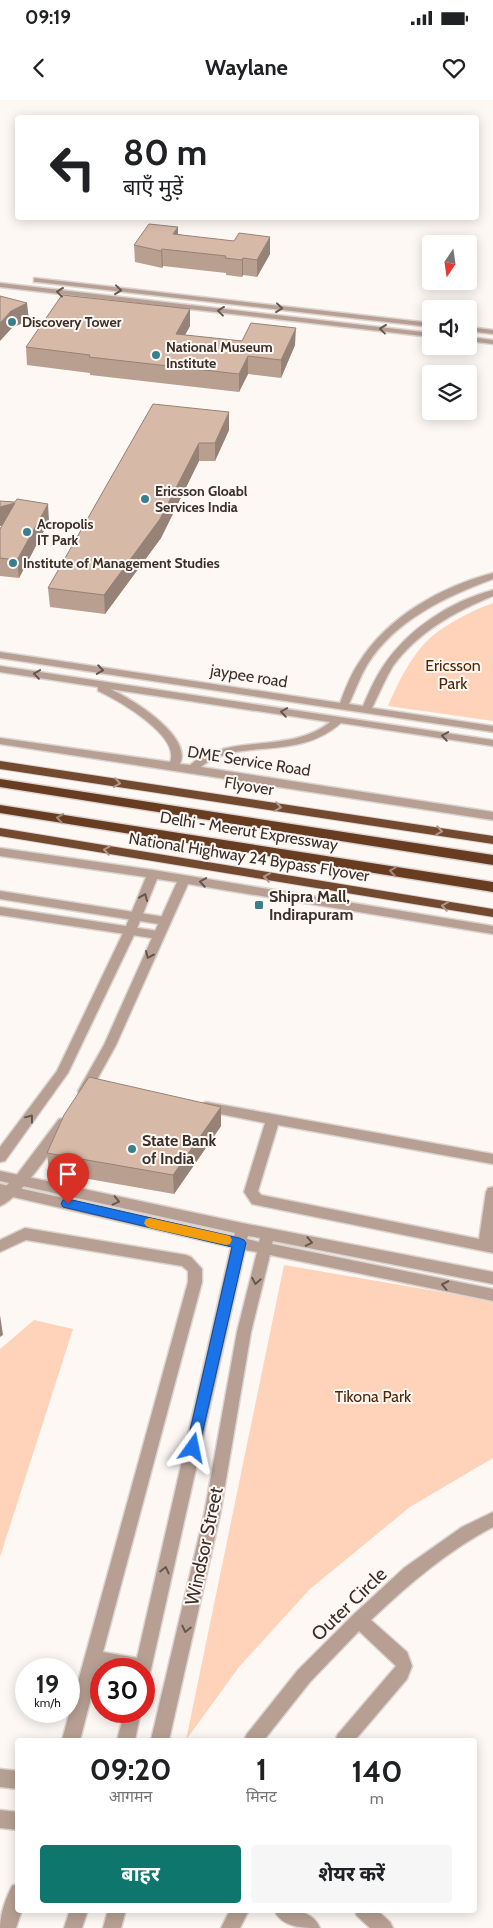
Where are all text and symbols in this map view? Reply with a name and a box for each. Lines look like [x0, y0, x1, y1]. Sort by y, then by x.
text: 09:19 [25, 6, 71, 29]
icon: back [25, 54, 53, 82]
text: Waylane [205, 54, 288, 81]
icon: heart [440, 54, 468, 82]
text: 80 m [123, 131, 207, 174]
icon: left [40, 135, 105, 200]
text: बाएँ मुड़ें [123, 174, 183, 201]
north arrow [422, 235, 478, 290]
map controls [422, 235, 477, 420]
one-way arrow [114, 284, 122, 295]
one-way arrow [56, 287, 64, 298]
button: sound [422, 300, 477, 355]
one-way arrow [276, 302, 284, 313]
one-way arrow [217, 306, 225, 317]
place label: Discovery Tower [22, 313, 122, 331]
marker: Discovery Tower [6, 316, 18, 328]
one-way arrow [379, 324, 387, 335]
place label: National Museum Institute [166, 338, 273, 372]
marker: National Museum Institute [150, 349, 162, 361]
button: layers [422, 365, 477, 420]
place label: Ericsson Gloabl Services India [155, 482, 248, 516]
marker: Ericsson Gloabl Services India [139, 493, 151, 505]
place label: Acropolis IT Park [37, 515, 93, 549]
marker: Acropolis IT Park [21, 526, 33, 538]
place label: Institute of Management Studies [23, 554, 220, 572]
marker: Institute of Management Studies [7, 557, 19, 569]
park label: Ericsson Park [425, 656, 481, 693]
street label: jaypee road [208, 660, 289, 691]
one-way arrow [96, 665, 104, 675]
one-way arrow [33, 670, 41, 680]
one-way arrow [280, 707, 288, 717]
one-way arrow [440, 731, 448, 742]
street label: DME Service Road [186, 742, 312, 780]
street label: Flyover [223, 773, 276, 799]
one-way arrow [114, 777, 122, 788]
one-way arrow [274, 801, 282, 812]
street label: Delhi - Meerut Expressway [159, 808, 339, 854]
one-way arrow [55, 814, 64, 824]
one-way arrow [434, 826, 443, 836]
street label: National Highway 24 Bypass Flyover [127, 829, 372, 886]
one-way arrow [103, 845, 111, 856]
one-way arrow [389, 867, 397, 877]
one-way arrow [263, 872, 272, 882]
one-way arrow [199, 877, 208, 887]
place label: Shipra Mall, Indirapuram [269, 887, 353, 924]
one-way arrow [137, 893, 148, 902]
marker: Shipra Mall, Indirapuram [253, 899, 265, 911]
one-way arrow [440, 901, 448, 912]
one-way arrow [144, 950, 155, 959]
one-way arrow [24, 1115, 32, 1124]
place label: State Bank of India [142, 1131, 217, 1168]
marker: State Bank of India [126, 1143, 138, 1155]
pin [47, 1153, 89, 1204]
icon: arrive [54, 1160, 82, 1188]
one-way arrow [112, 1195, 121, 1206]
one-way arrow [305, 1236, 314, 1247]
one-way arrow [252, 1277, 262, 1285]
one-way arrow [441, 1280, 450, 1291]
park label: Tikona Park [335, 1387, 412, 1406]
position arrow [166, 1421, 218, 1473]
street label: Windsor Street [180, 1484, 228, 1607]
street label: Outer Circle [307, 1562, 392, 1645]
one-way arrow [159, 1566, 170, 1574]
one-way arrow [181, 1624, 192, 1633]
speed limit sign: 30 [90, 1658, 155, 1723]
text: 19 [36, 1669, 59, 1699]
text: km/h [34, 1695, 61, 1710]
text: 09:20 [90, 1751, 171, 1788]
text: 1 [256, 1751, 267, 1788]
text: 140 [351, 1753, 402, 1790]
text: आगमन [109, 1787, 152, 1806]
text: मिनट [246, 1787, 277, 1806]
text: m [370, 1789, 384, 1808]
button: बाहर [40, 1845, 241, 1903]
button: शेयर करें [251, 1845, 452, 1903]

